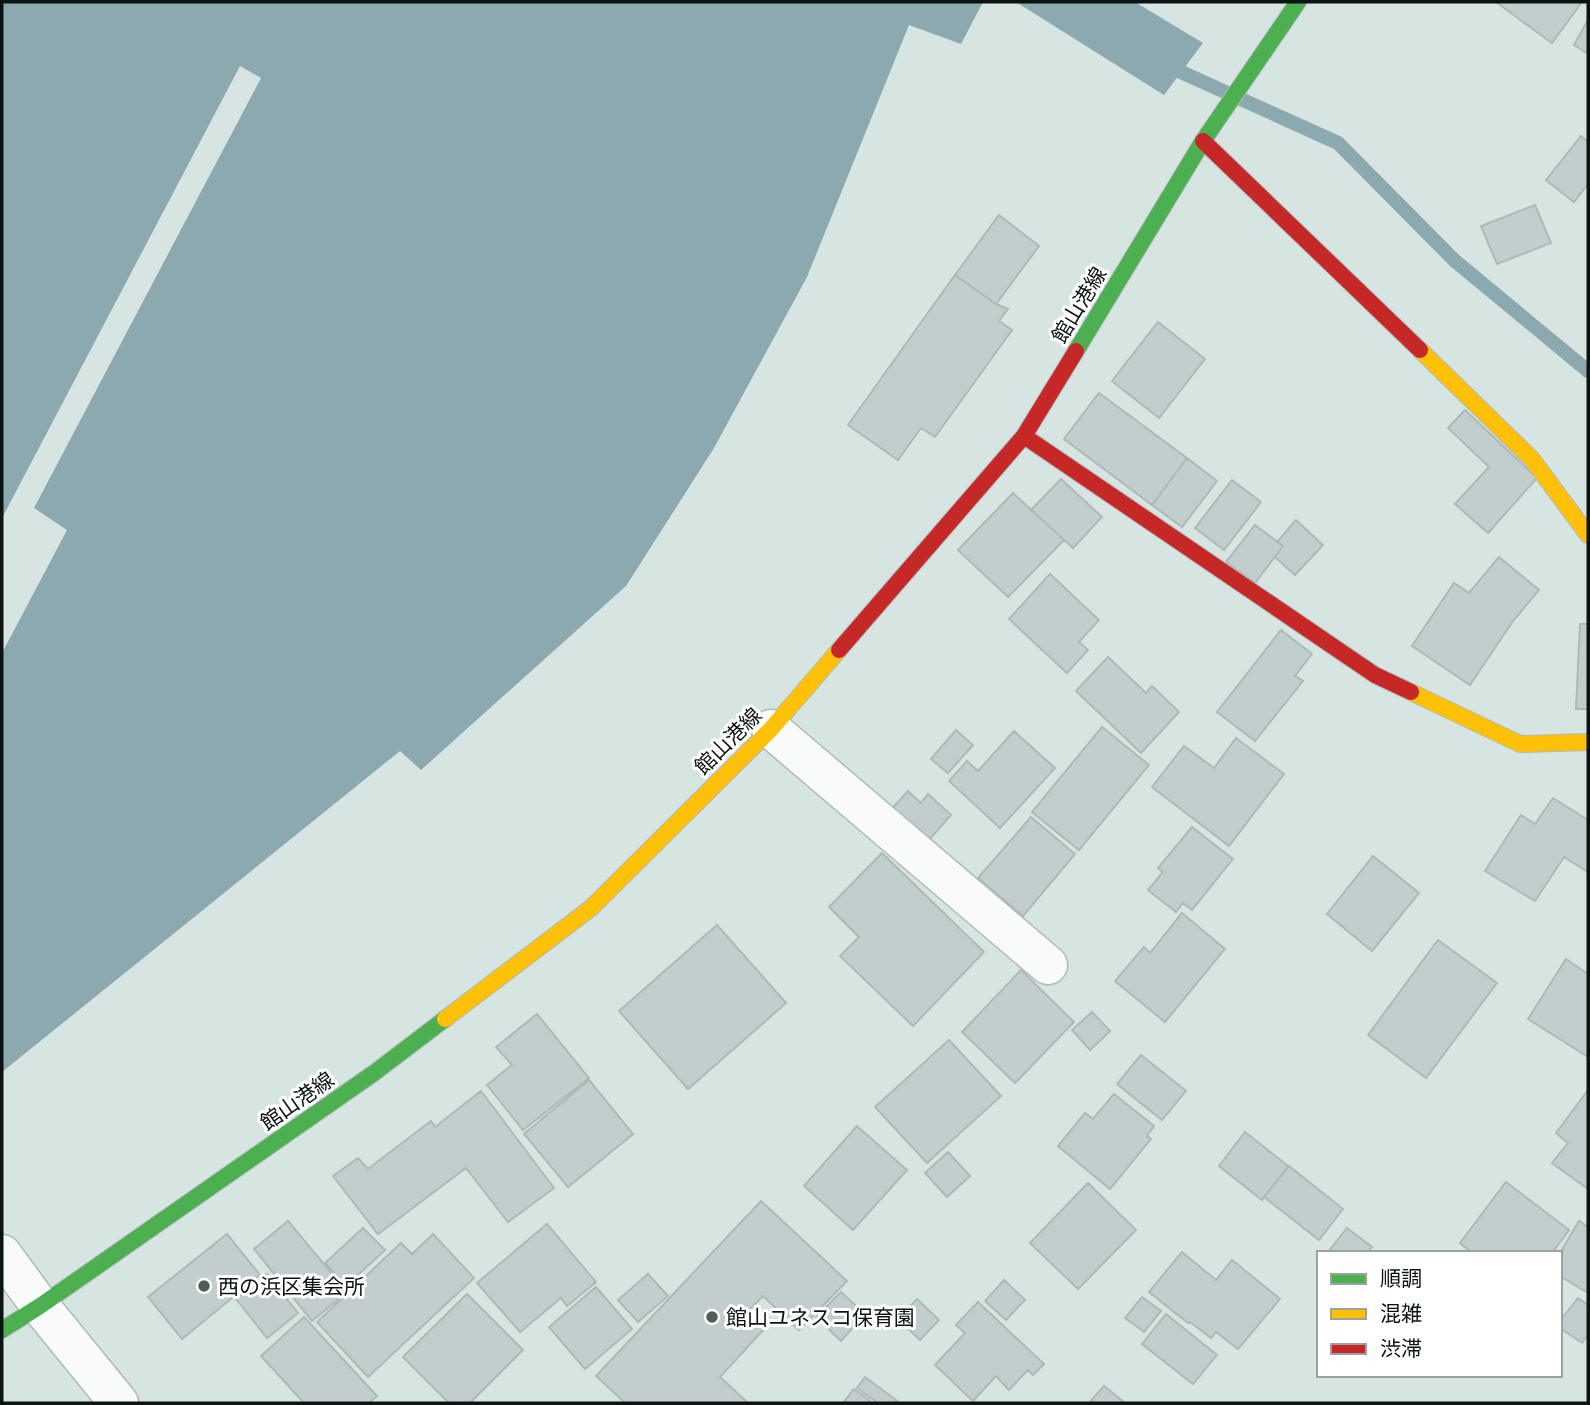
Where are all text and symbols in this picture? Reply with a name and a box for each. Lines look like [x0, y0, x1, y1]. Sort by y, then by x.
street label: 館山港線 [1047, 263, 1111, 347]
street label: 館山港線 [689, 702, 767, 780]
street label: 館山港線 [255, 1067, 339, 1135]
legend [1317, 1251, 1562, 1377]
text: 順調 [1380, 1266, 1422, 1291]
place label: 西の浜区集会所 [218, 1274, 365, 1299]
marker: 西の浜区集会所 [196, 1278, 212, 1294]
text: 混雑 [1380, 1301, 1422, 1326]
place label: 館山ユネスコ保育園 [726, 1305, 915, 1330]
marker: 館山ユネスコ保育園 [704, 1309, 720, 1325]
text: 渋滞 [1380, 1336, 1422, 1361]

